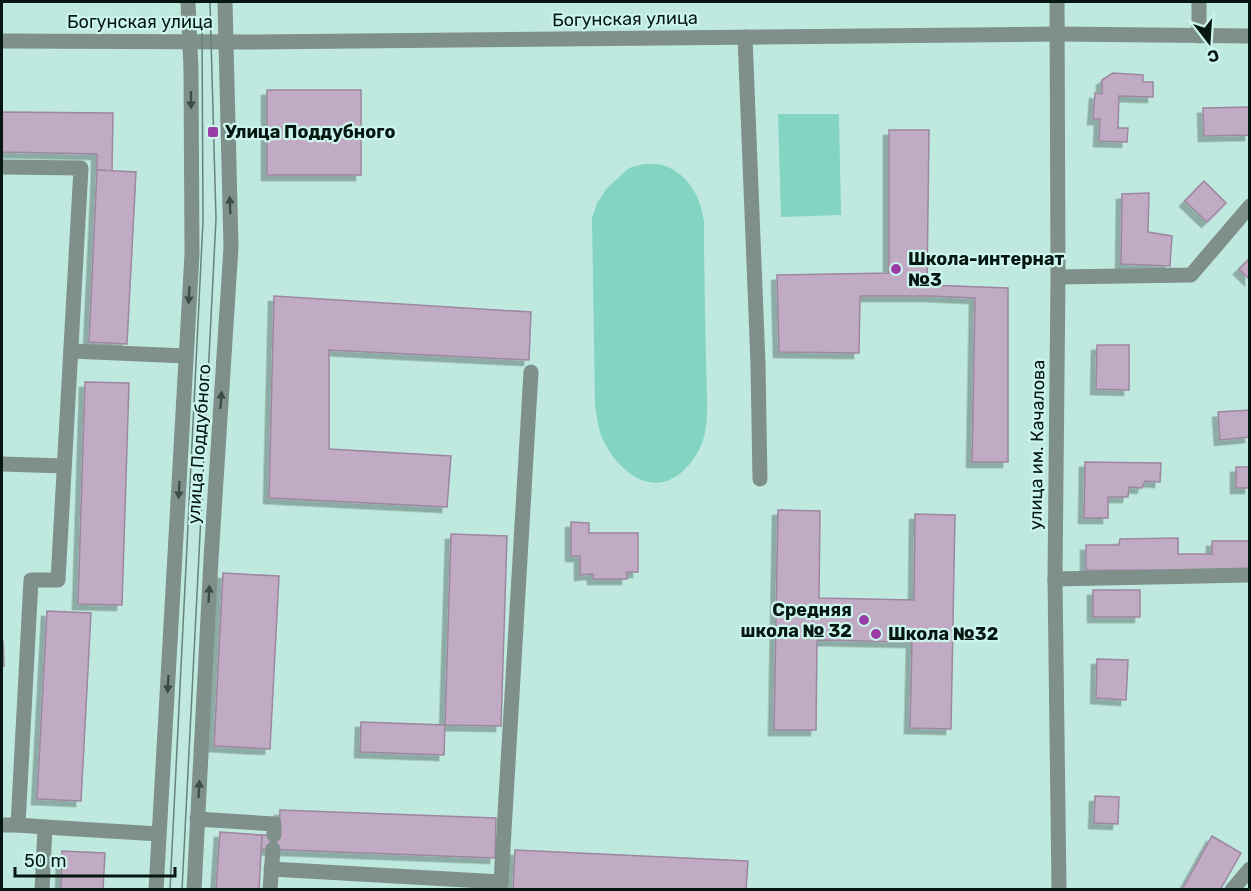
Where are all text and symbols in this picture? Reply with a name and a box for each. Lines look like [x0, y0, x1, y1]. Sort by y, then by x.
street label: Богунская улица [552, 7, 698, 31]
street label: Богунская улица [67, 11, 213, 33]
north arrow [1179, 12, 1239, 72]
text: С [1205, 45, 1221, 67]
one-way arrow [186, 90, 196, 109]
place label: Улица Поддубного [225, 121, 395, 143]
marker: Улица Поддубного [206, 125, 220, 139]
one-way arrow [225, 196, 235, 215]
place label: Школа-интернат №3 [908, 248, 1065, 291]
marker: Школа-интернат №3 [889, 262, 903, 276]
one-way arrow [185, 285, 194, 304]
street label: улица им. Качалова [1025, 360, 1049, 530]
street label: улица Поддубного [182, 363, 216, 525]
one-way arrow [217, 390, 226, 409]
one-way arrow [174, 480, 183, 499]
one-way arrow [205, 585, 214, 604]
place label: Средняя школа № 32 [741, 599, 852, 642]
marker: Средняя школа № 32 [857, 613, 871, 627]
place label: Школа №32 [888, 623, 998, 645]
marker: Школа №32 [869, 627, 883, 641]
one-way arrow [163, 675, 172, 694]
one-way arrow [194, 780, 204, 799]
scale bar [15, 840, 176, 878]
text: 50 m [24, 850, 67, 872]

